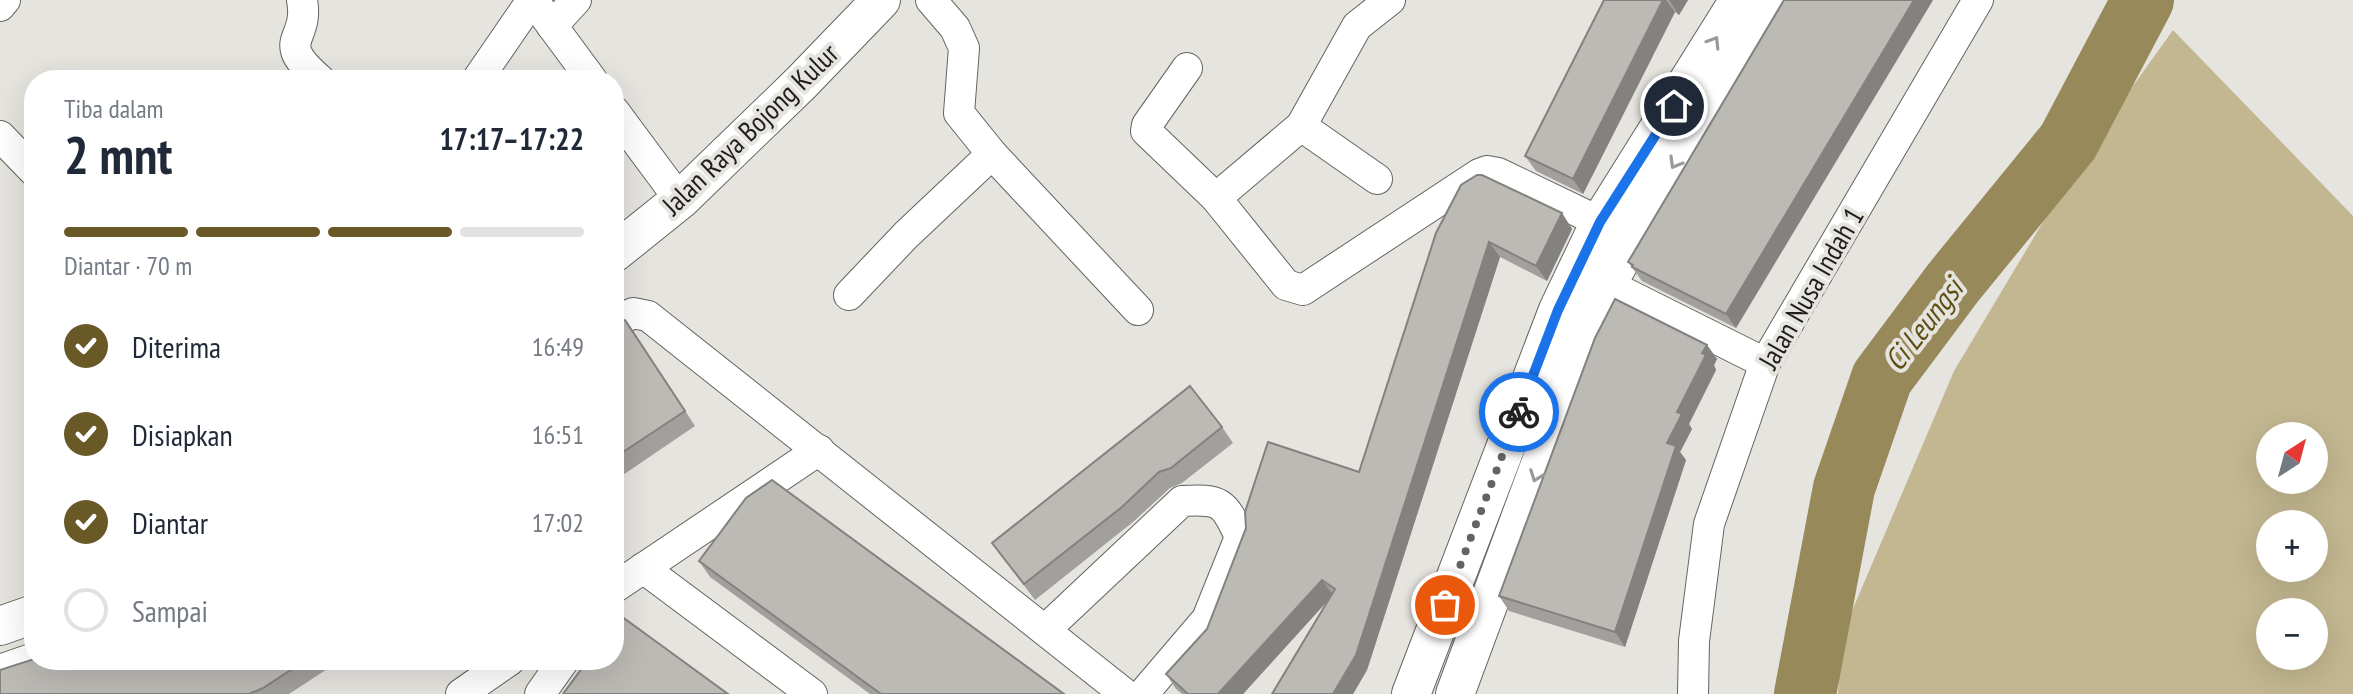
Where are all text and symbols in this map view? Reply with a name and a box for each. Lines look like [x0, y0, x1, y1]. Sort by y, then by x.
street label: Jalan Raya Bojong Kulur [653, 35, 846, 223]
one-way arrow [1704, 36, 1719, 50]
pin [1640, 72, 1708, 140]
icon: home [1652, 84, 1696, 128]
text: Tiba dalam [64, 92, 164, 125]
text: 17:17–17:22 [440, 119, 584, 158]
text: 2 mnt [64, 121, 172, 188]
one-way arrow [1669, 154, 1685, 169]
street label: Jalan Nusa Indah 1 [1749, 200, 1872, 376]
text: Diantar · 70 m [64, 249, 192, 282]
water label: Ci Leungsi [1875, 268, 1973, 378]
icon: check [64, 324, 108, 368]
text: Diterima [132, 327, 221, 366]
text: 16:49 [532, 330, 584, 363]
courier [1479, 372, 1559, 452]
icon: bike [1497, 390, 1541, 434]
icon: check [64, 412, 108, 456]
text: Disiapkan [132, 415, 233, 454]
text: 16:51 [532, 418, 584, 451]
north arrow [2256, 422, 2328, 494]
map controls [2256, 422, 2328, 670]
one-way arrow [1529, 468, 1545, 482]
icon: check [64, 500, 108, 544]
text: Diantar [132, 503, 208, 542]
text: 17:02 [532, 506, 584, 539]
button: + [2256, 510, 2328, 582]
pin [1411, 571, 1479, 639]
icon: bag [1423, 583, 1467, 627]
text: Sampai [132, 591, 208, 630]
button: − [2256, 598, 2328, 670]

